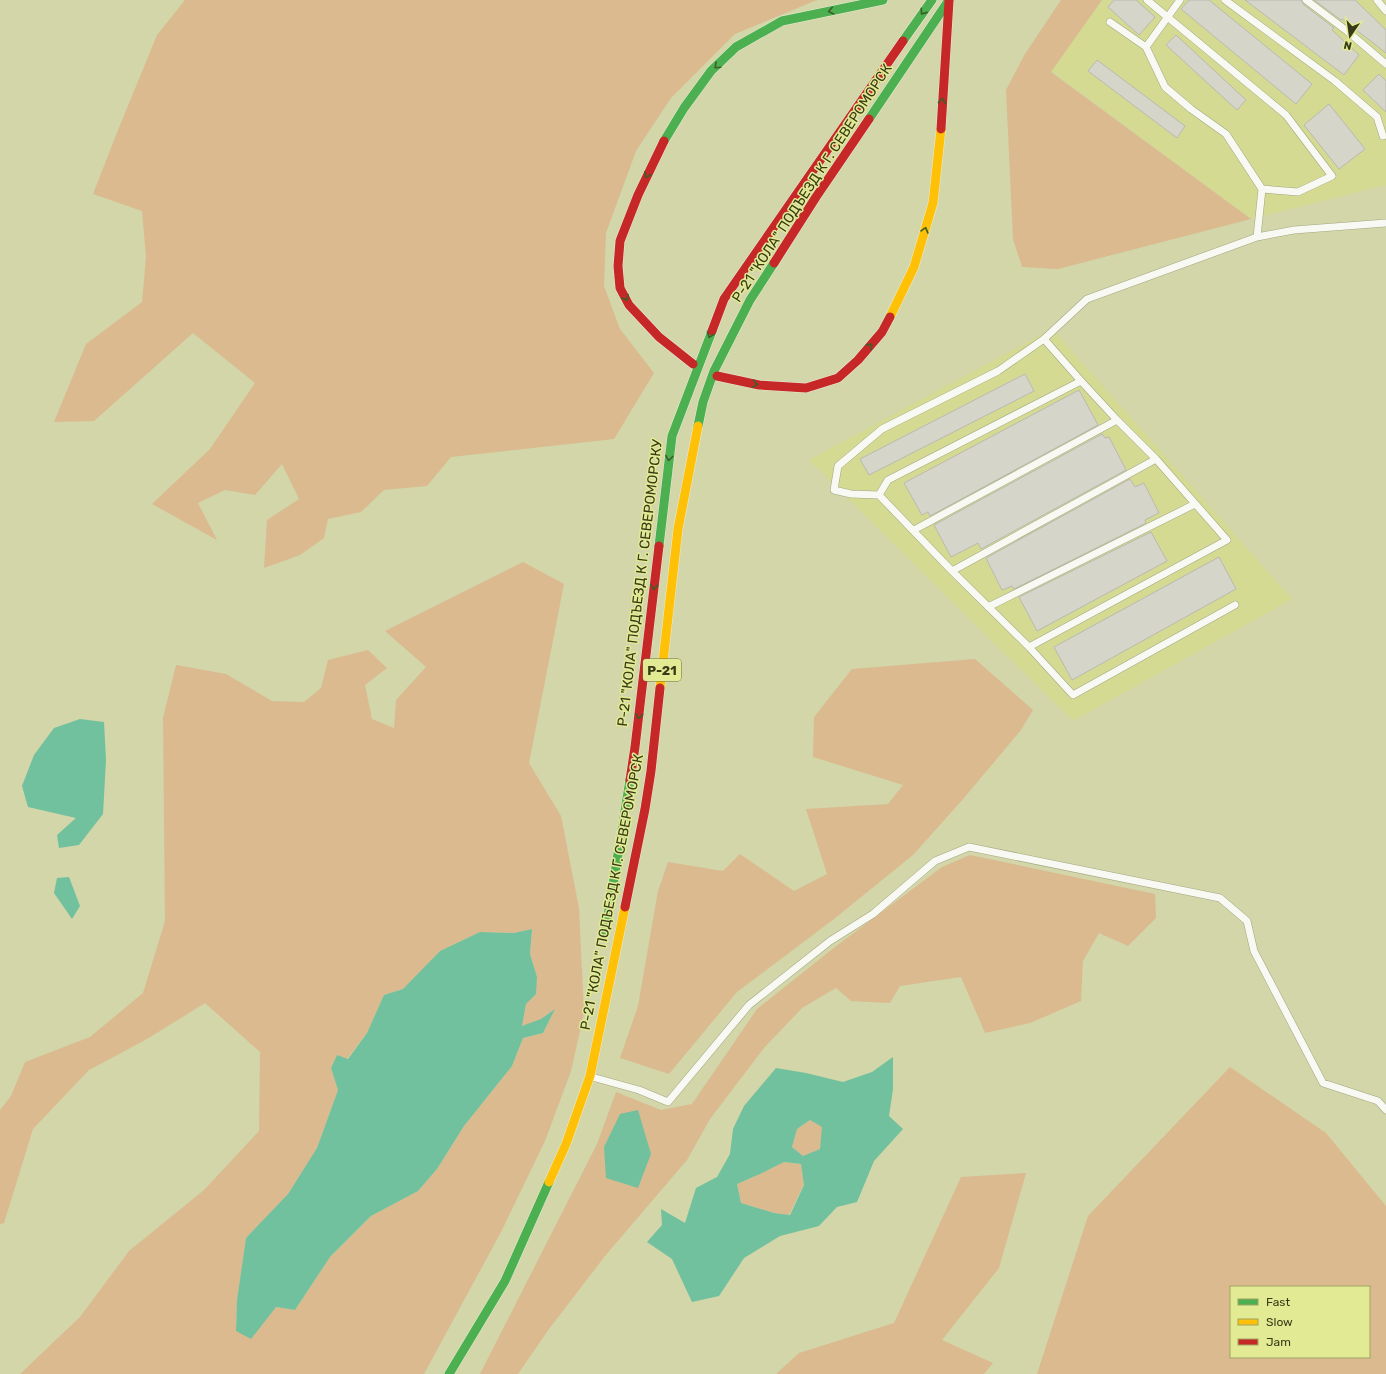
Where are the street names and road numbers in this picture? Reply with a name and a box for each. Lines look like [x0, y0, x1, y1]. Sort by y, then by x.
street label: Р-21 "КОЛА" ПОДЪЕЗД К Г. СЕВЕРОМОРСК [728, 61, 896, 305]
street label: Р-21 "КОЛА" ПОДЪЕЗД К Г. СЕВЕРОМОРСКУ [614, 438, 666, 728]
road number: Р-21 [643, 659, 681, 681]
street label: Р-21 "КОЛА" ПОДЪЕЗД К Г. СЕВЕРОМОРСК [577, 752, 647, 1032]

